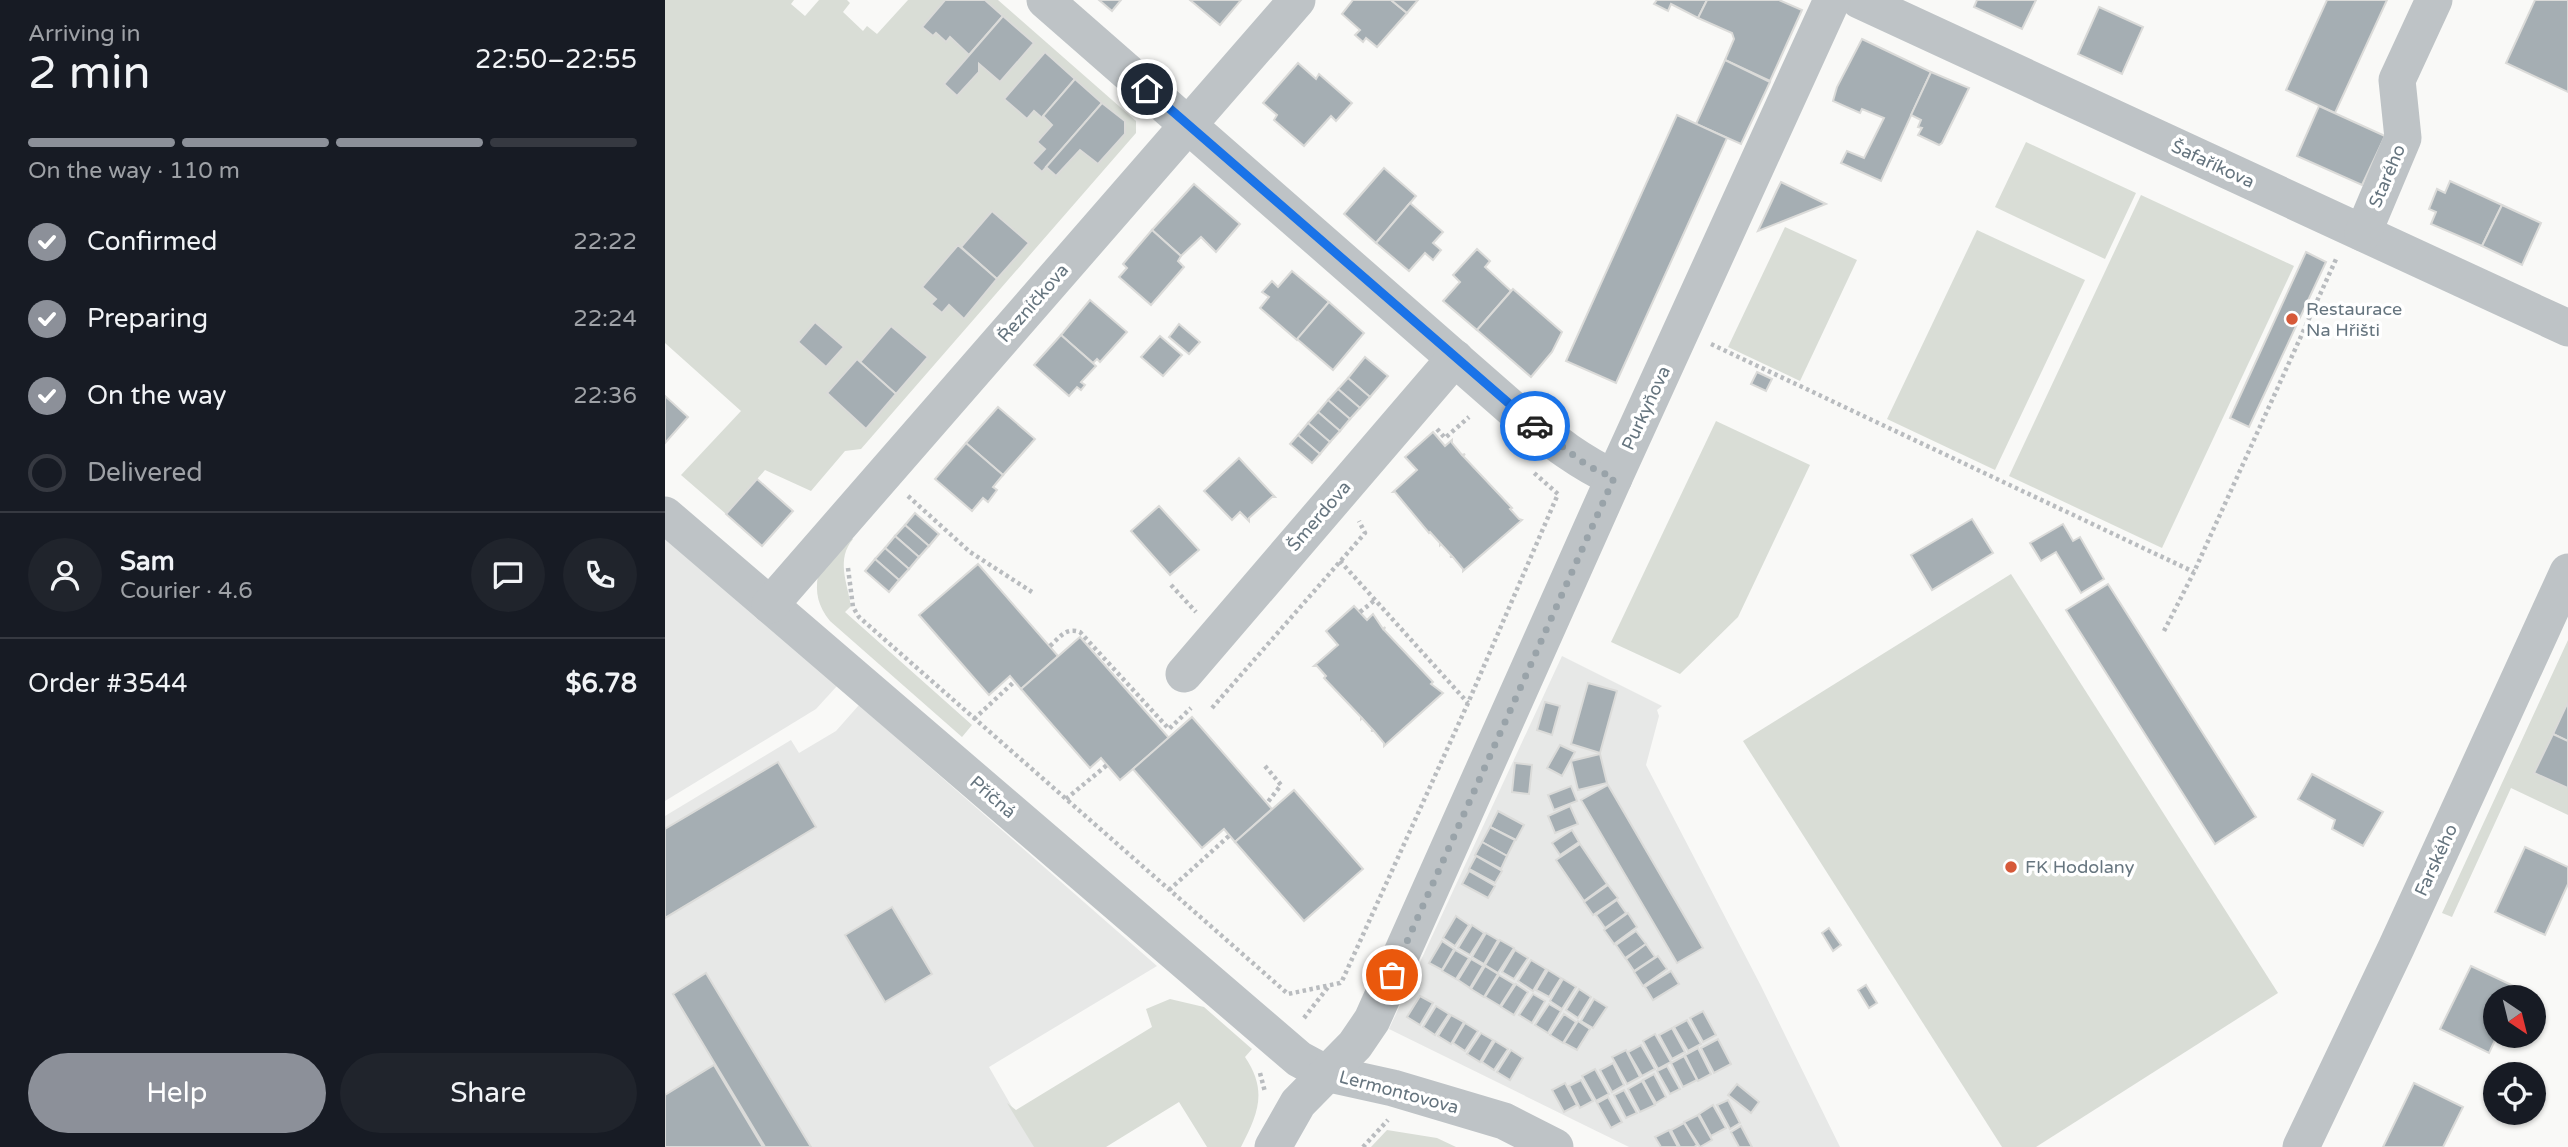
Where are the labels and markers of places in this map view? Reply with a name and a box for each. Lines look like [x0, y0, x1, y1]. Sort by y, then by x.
pin [1117, 59, 1177, 119]
place label: Restaurace Na Hřišti [2306, 298, 2402, 341]
marker: Restaurace Na Hřišti [2284, 311, 2300, 327]
place label: FK Hodolany [2025, 856, 2135, 878]
marker: FK Hodolany [2003, 859, 2019, 875]
pin [1362, 945, 1422, 1005]

